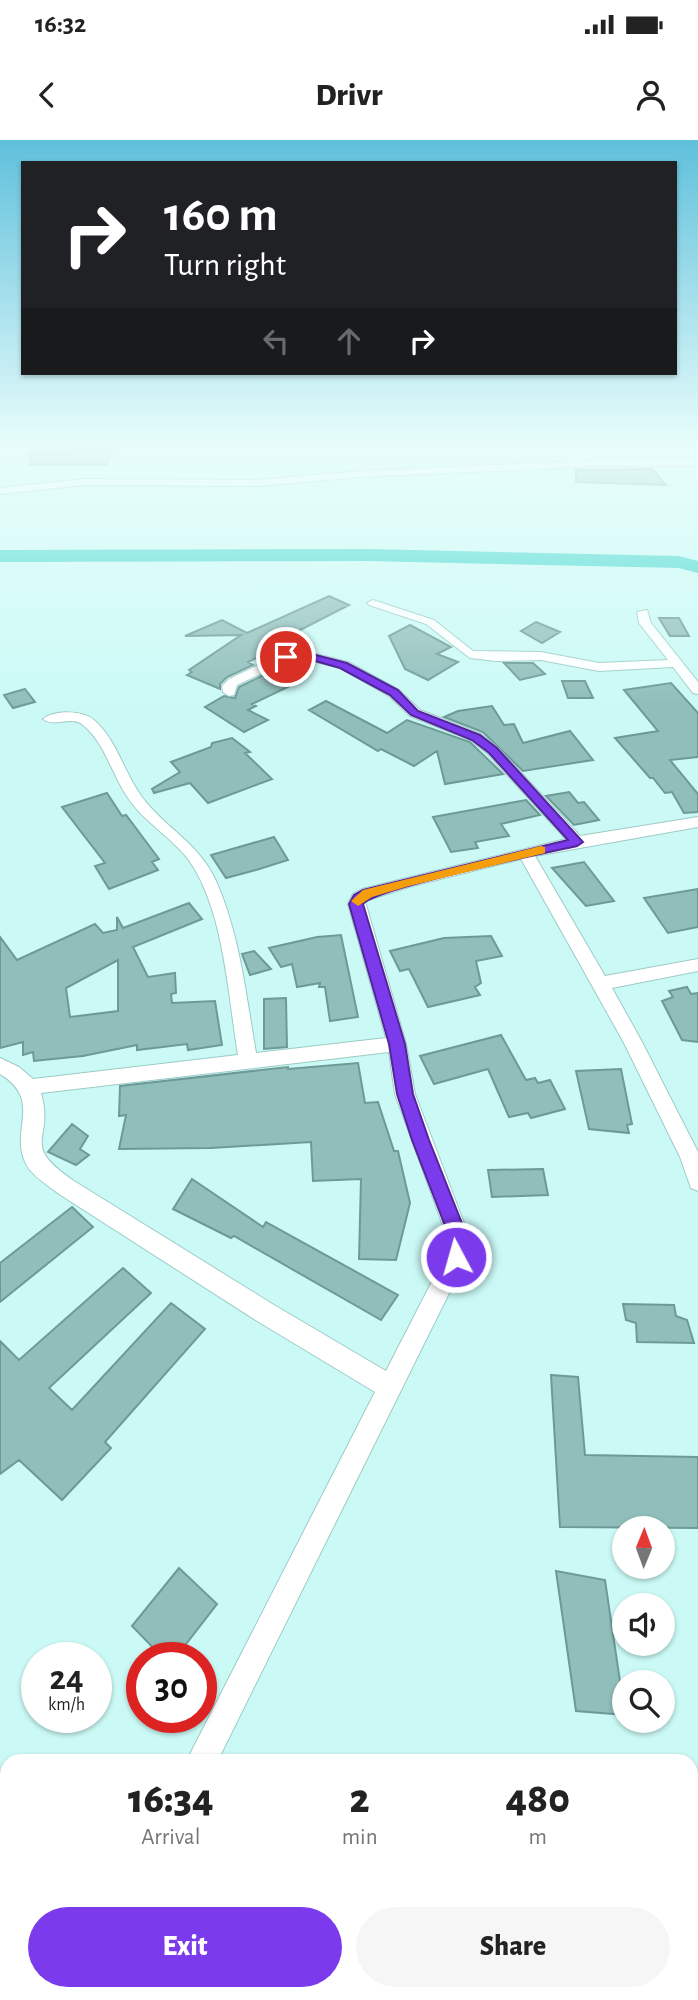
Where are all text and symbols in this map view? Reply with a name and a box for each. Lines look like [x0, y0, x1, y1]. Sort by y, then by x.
text: 16:32 [35, 11, 86, 37]
icon: back [28, 76, 66, 114]
icon: person [632, 76, 670, 114]
text: Drivr [315, 79, 383, 111]
icon: right [49, 189, 140, 280]
text: 160 m [164, 191, 278, 240]
text: Turn right [164, 249, 286, 281]
icon: left [257, 322, 295, 360]
icon: ahead [330, 322, 368, 360]
icon: right [403, 322, 441, 360]
pin [256, 627, 316, 687]
icon: arrive [267, 638, 305, 676]
position arrow [419, 1220, 493, 1294]
north arrow [612, 1516, 676, 1578]
map controls [612, 1516, 675, 1733]
button: sound [612, 1593, 675, 1656]
speed limit sign: 30 [126, 1642, 217, 1733]
text: 24 [49, 1661, 84, 1696]
button: search [612, 1670, 675, 1733]
text: km/h [48, 1696, 85, 1714]
text: 16:34 [128, 1778, 214, 1820]
text: 2 [350, 1778, 370, 1820]
text: 480 [506, 1778, 570, 1820]
text: Arrival [141, 1826, 200, 1849]
text: min [342, 1826, 378, 1849]
text: m [529, 1826, 547, 1849]
button: Exit [28, 1907, 342, 1987]
button: Share [356, 1907, 670, 1987]

